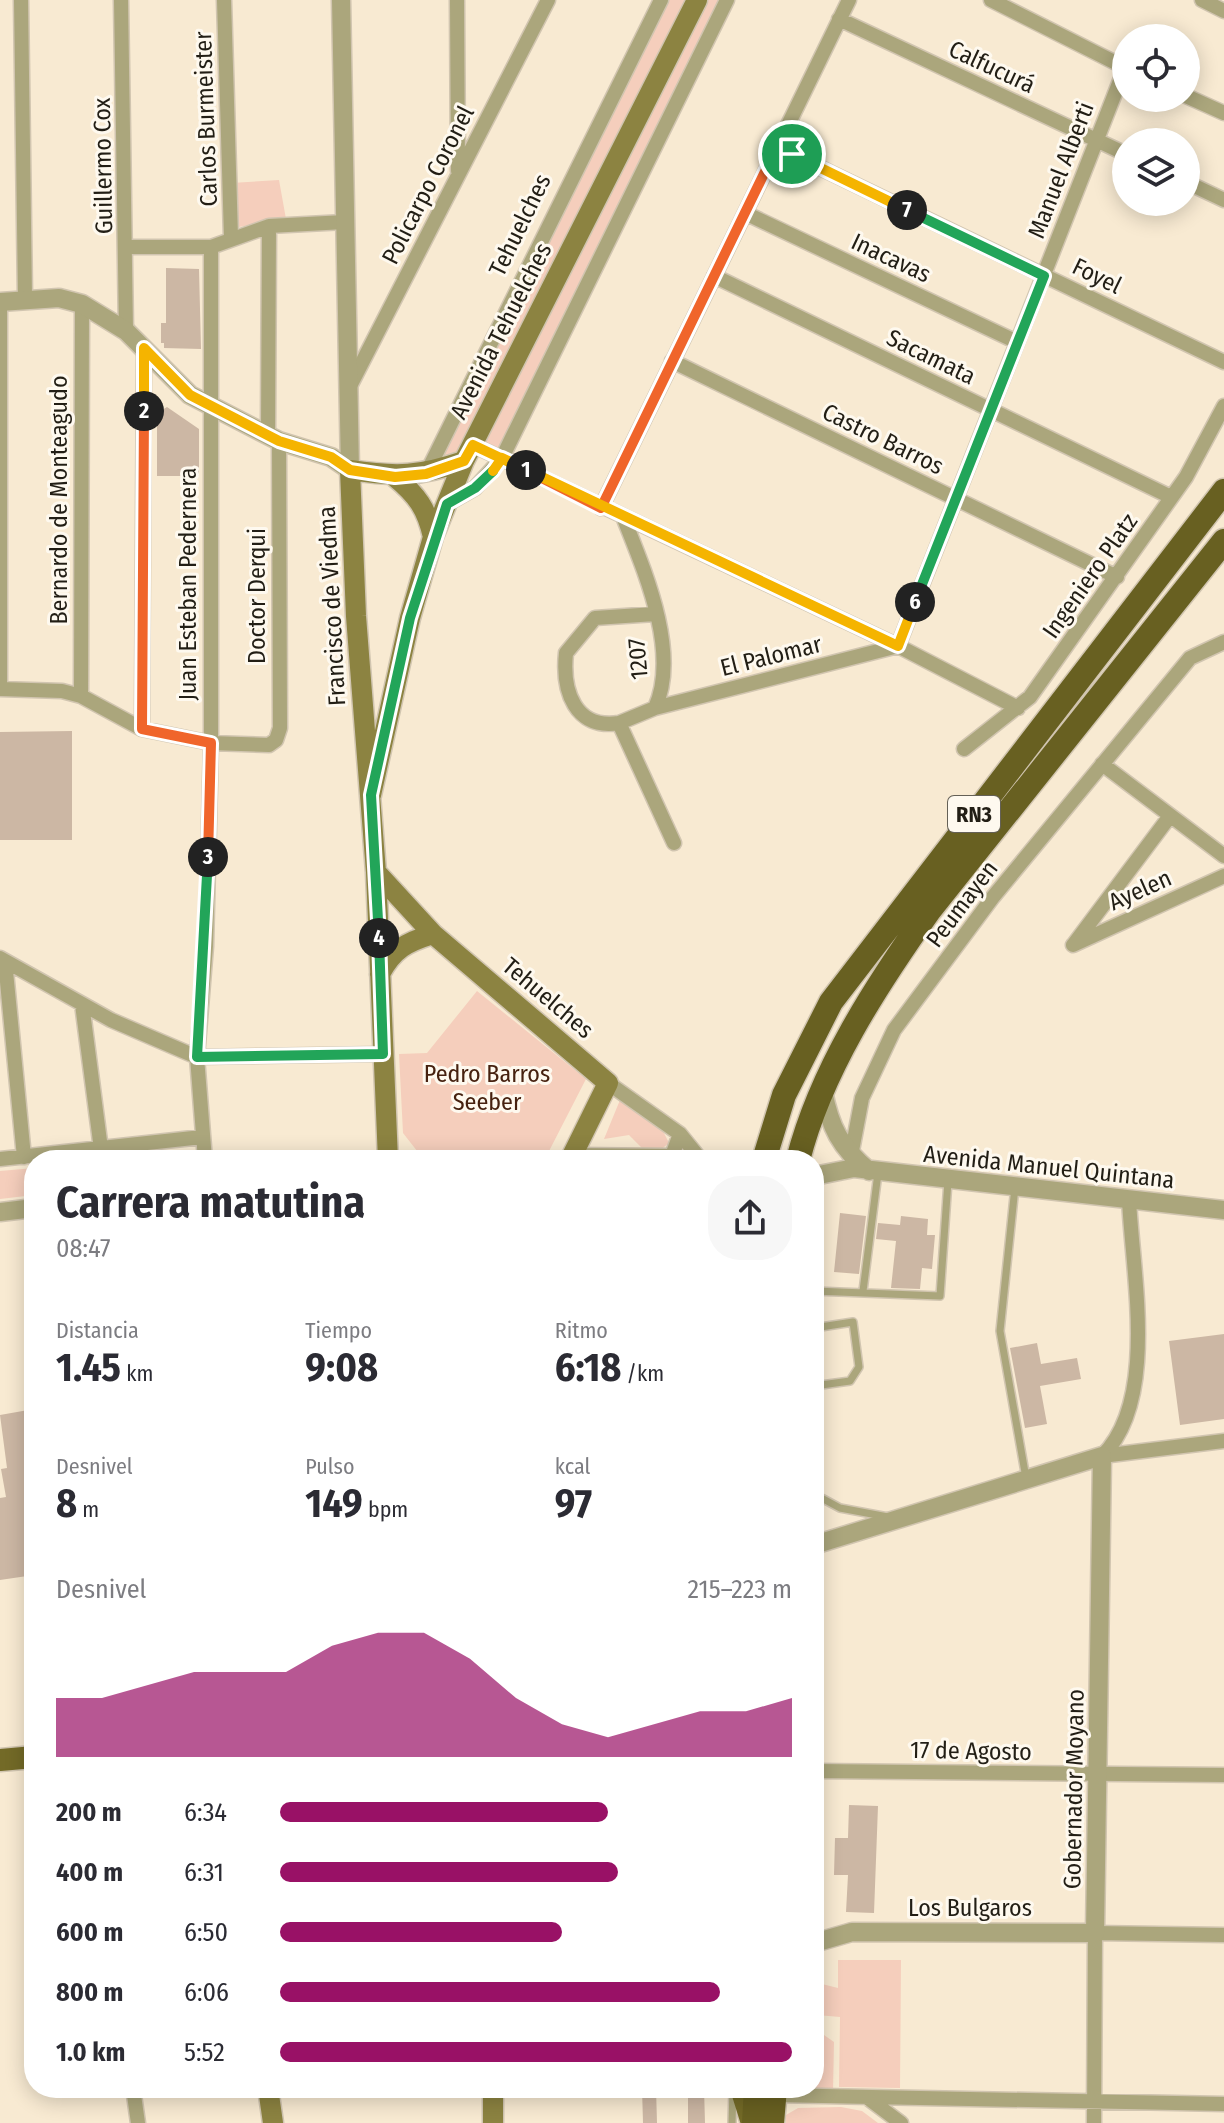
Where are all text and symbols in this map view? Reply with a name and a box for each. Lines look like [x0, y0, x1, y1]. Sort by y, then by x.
map controls [1112, 24, 1200, 216]
button: locate [1112, 24, 1200, 112]
street label: Carlos Burmeister [189, 30, 223, 207]
street label: Calfucurá [945, 35, 1039, 99]
street label: Guillermo Cox [88, 97, 118, 234]
street label: Manuel Alberti [1022, 98, 1100, 242]
street label: Policarpo Coronel [376, 101, 480, 269]
pin [758, 120, 826, 188]
button: layers [1112, 128, 1200, 216]
icon: arrive [770, 132, 814, 176]
street label: Tehuelches [483, 169, 557, 281]
pin: 7 [887, 190, 927, 230]
text: 7 [902, 196, 912, 223]
street label: Inacavas [847, 227, 935, 289]
street label: Avenida Tehuelches [444, 238, 558, 424]
street label: Foyel [1068, 252, 1126, 300]
street label: Sacamata [882, 324, 980, 390]
street label: Bernardo de Monteagudo [45, 375, 73, 625]
pin: 2 [124, 391, 164, 431]
text: 2 [139, 397, 149, 424]
street label: Castro Barros [818, 398, 948, 480]
pin: 1 [506, 450, 546, 490]
text: 1 [521, 456, 531, 483]
street label: Juan Esteban Pedernera [174, 467, 202, 701]
street label: Francisco de Viedma [313, 505, 351, 707]
street label: Ingeniero Platz [1037, 508, 1143, 644]
street label: Doctor Derqui [243, 528, 271, 664]
pin: 6 [895, 582, 935, 622]
text: 6 [909, 588, 921, 615]
street label: El Palomar [717, 630, 825, 682]
street label: 1207 [622, 637, 654, 681]
road number: RN3 [948, 796, 1000, 832]
pin: 3 [188, 837, 228, 877]
text: 3 [203, 843, 213, 870]
street label: Peumayen [920, 855, 1004, 953]
street label: Ayelen [1104, 864, 1176, 916]
pin: 4 [359, 918, 399, 958]
text: 4 [373, 924, 385, 951]
street label: Tehuelches [497, 952, 599, 1044]
park label: Pedro Barros Seeber [424, 1060, 550, 1116]
street label: Avenida Manuel Quintana [922, 1140, 1176, 1194]
text: Carrera matutina [56, 1176, 365, 1229]
button: share [708, 1176, 792, 1260]
text: 08:47 [56, 1233, 111, 1264]
text: Distancia [56, 1317, 139, 1344]
text: Tiempo [305, 1317, 372, 1344]
text: Ritmo [555, 1317, 608, 1344]
text: 1.45 [56, 1344, 121, 1392]
text: 9:08 [305, 1344, 378, 1392]
text: 6:18 [555, 1344, 621, 1392]
text: km [121, 1360, 153, 1387]
text: /km [621, 1360, 664, 1387]
text: Desnivel [56, 1453, 133, 1480]
text: Pulso [305, 1453, 355, 1480]
text: kcal [555, 1453, 590, 1480]
text: 8 [56, 1480, 77, 1528]
text: 149 [305, 1480, 363, 1528]
text: 97 [555, 1480, 592, 1528]
text: m [77, 1496, 99, 1523]
text: bpm [363, 1496, 408, 1523]
text: Desnivel [56, 1574, 146, 1605]
text: 215–223 m [688, 1574, 792, 1605]
street label: Gobernador Moyano [1058, 1689, 1090, 1889]
street label: 17 de Agosto [910, 1736, 1032, 1766]
text: 200 m [56, 1797, 122, 1828]
text: 6:34 [184, 1797, 227, 1828]
text: 400 m [56, 1857, 123, 1888]
text: 6:31 [184, 1857, 224, 1888]
street label: Los Bulgaros [908, 1894, 1032, 1922]
text: 600 m [56, 1917, 123, 1948]
text: 6:50 [184, 1917, 228, 1948]
text: 800 m [56, 1977, 123, 2008]
text: 6:06 [184, 1977, 229, 2008]
text: 1.0 km [56, 2037, 125, 2068]
text: 5:52 [184, 2037, 225, 2068]

